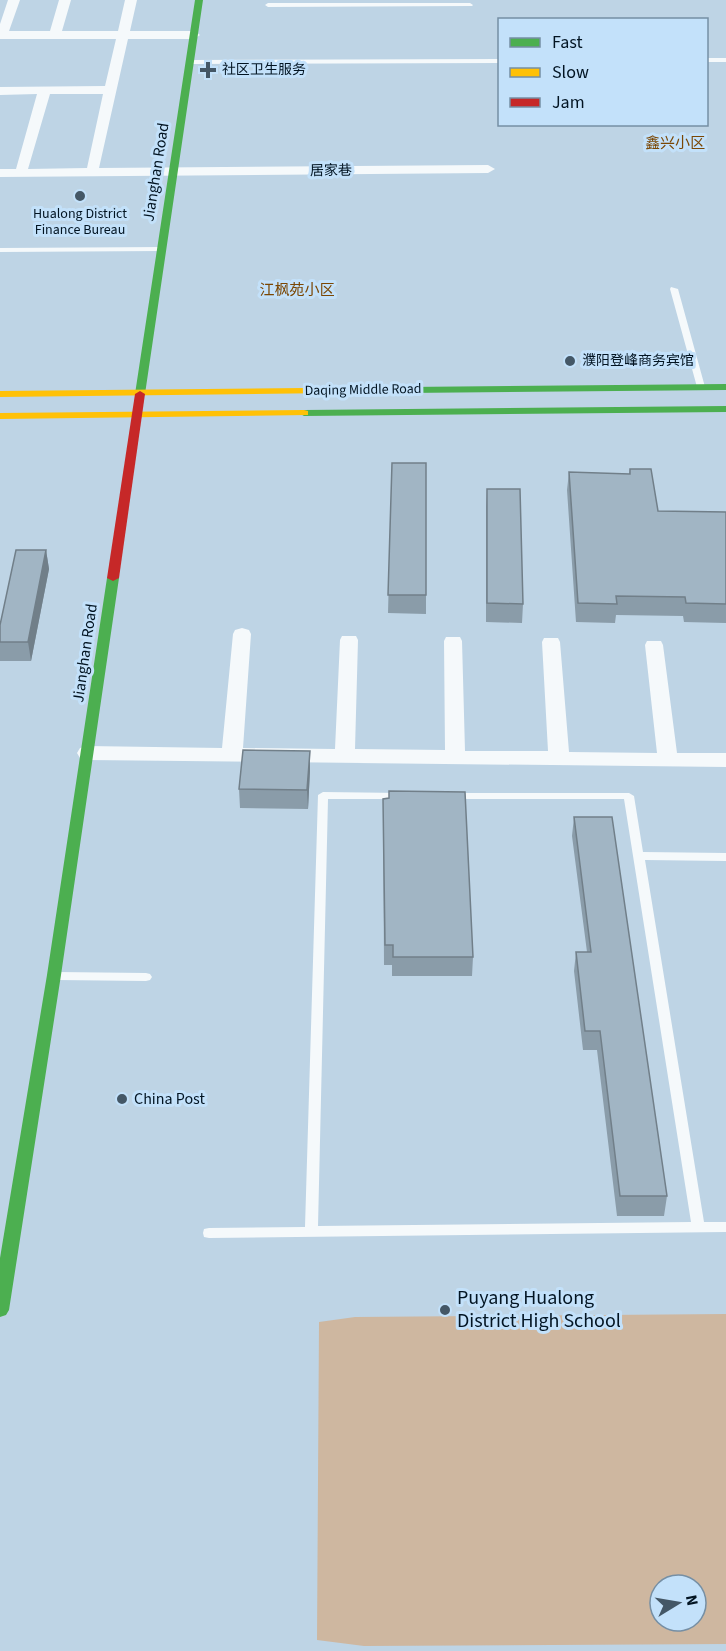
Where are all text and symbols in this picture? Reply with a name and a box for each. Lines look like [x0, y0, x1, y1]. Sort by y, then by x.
legend [498, 18, 708, 126]
text: Fast [552, 30, 583, 55]
place label: 社区卫生服务 [222, 60, 306, 80]
text: Slow [552, 60, 589, 85]
marker: 社区卫生服务 [199, 61, 217, 79]
text: Jam [552, 90, 585, 115]
street label: Jianghan Road [137, 121, 175, 223]
district label: 鑫兴小区 [645, 133, 705, 154]
street label: 居家巷 [310, 161, 352, 181]
marker: Hualong District Finance Bureau [73, 189, 87, 203]
place label: Hualong District Finance Bureau [33, 204, 127, 240]
district label: 江枫苑小区 [259, 280, 335, 301]
place label: 濮阳登峰商务宾馆 [582, 351, 694, 371]
marker: 濮阳登峰商务宾馆 [563, 354, 577, 368]
street label: Daqing Middle Road [304, 379, 422, 401]
street label: Jianghan Road [67, 602, 103, 704]
place label: China Post [134, 1088, 205, 1110]
marker: China Post [115, 1092, 129, 1106]
place label: Puyang Hualong District High School [457, 1284, 621, 1335]
marker: Puyang Hualong District High School [438, 1303, 452, 1317]
north arrow [648, 1573, 708, 1633]
text: N [680, 1593, 704, 1608]

